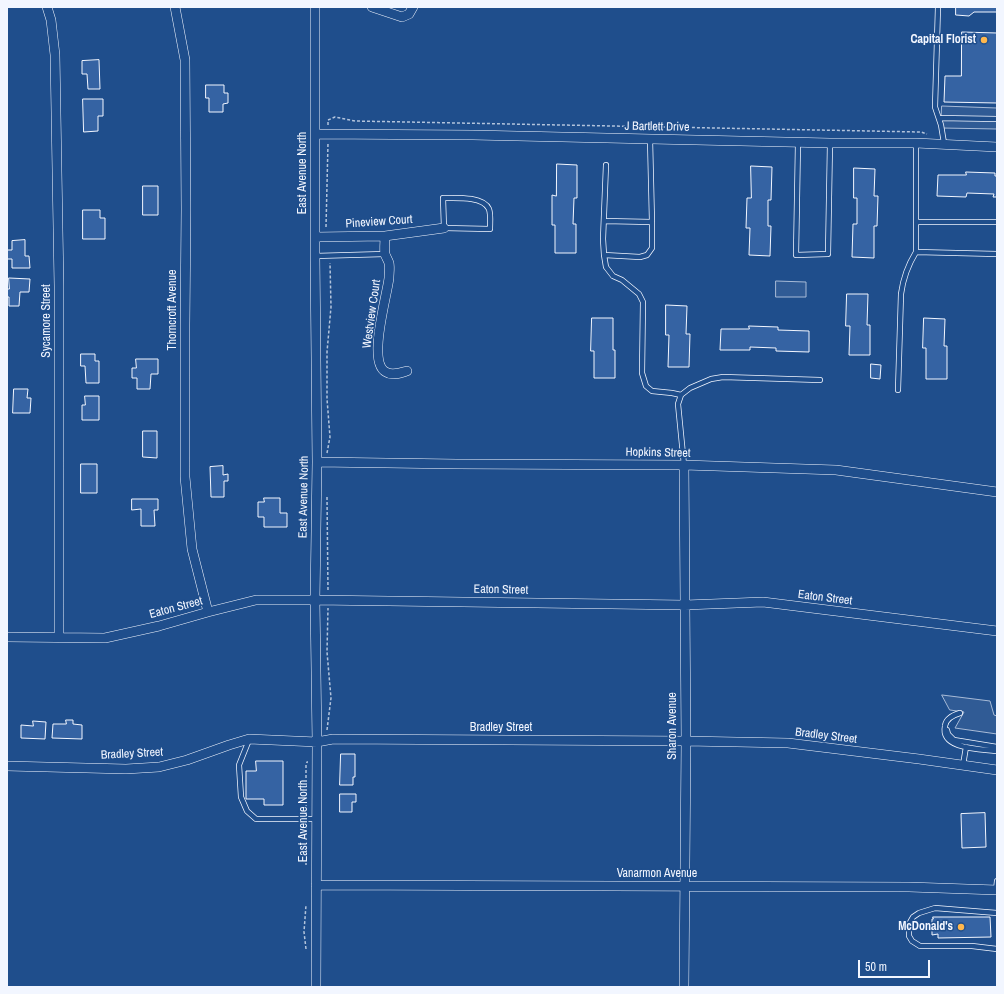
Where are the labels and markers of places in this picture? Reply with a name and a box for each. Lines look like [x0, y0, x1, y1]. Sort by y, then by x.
place label: Capital Florist [910, 33, 976, 47]
marker: Capital Florist [979, 35, 989, 45]
place label: McDonald's [898, 920, 953, 934]
marker: McDonald's [956, 922, 966, 932]

